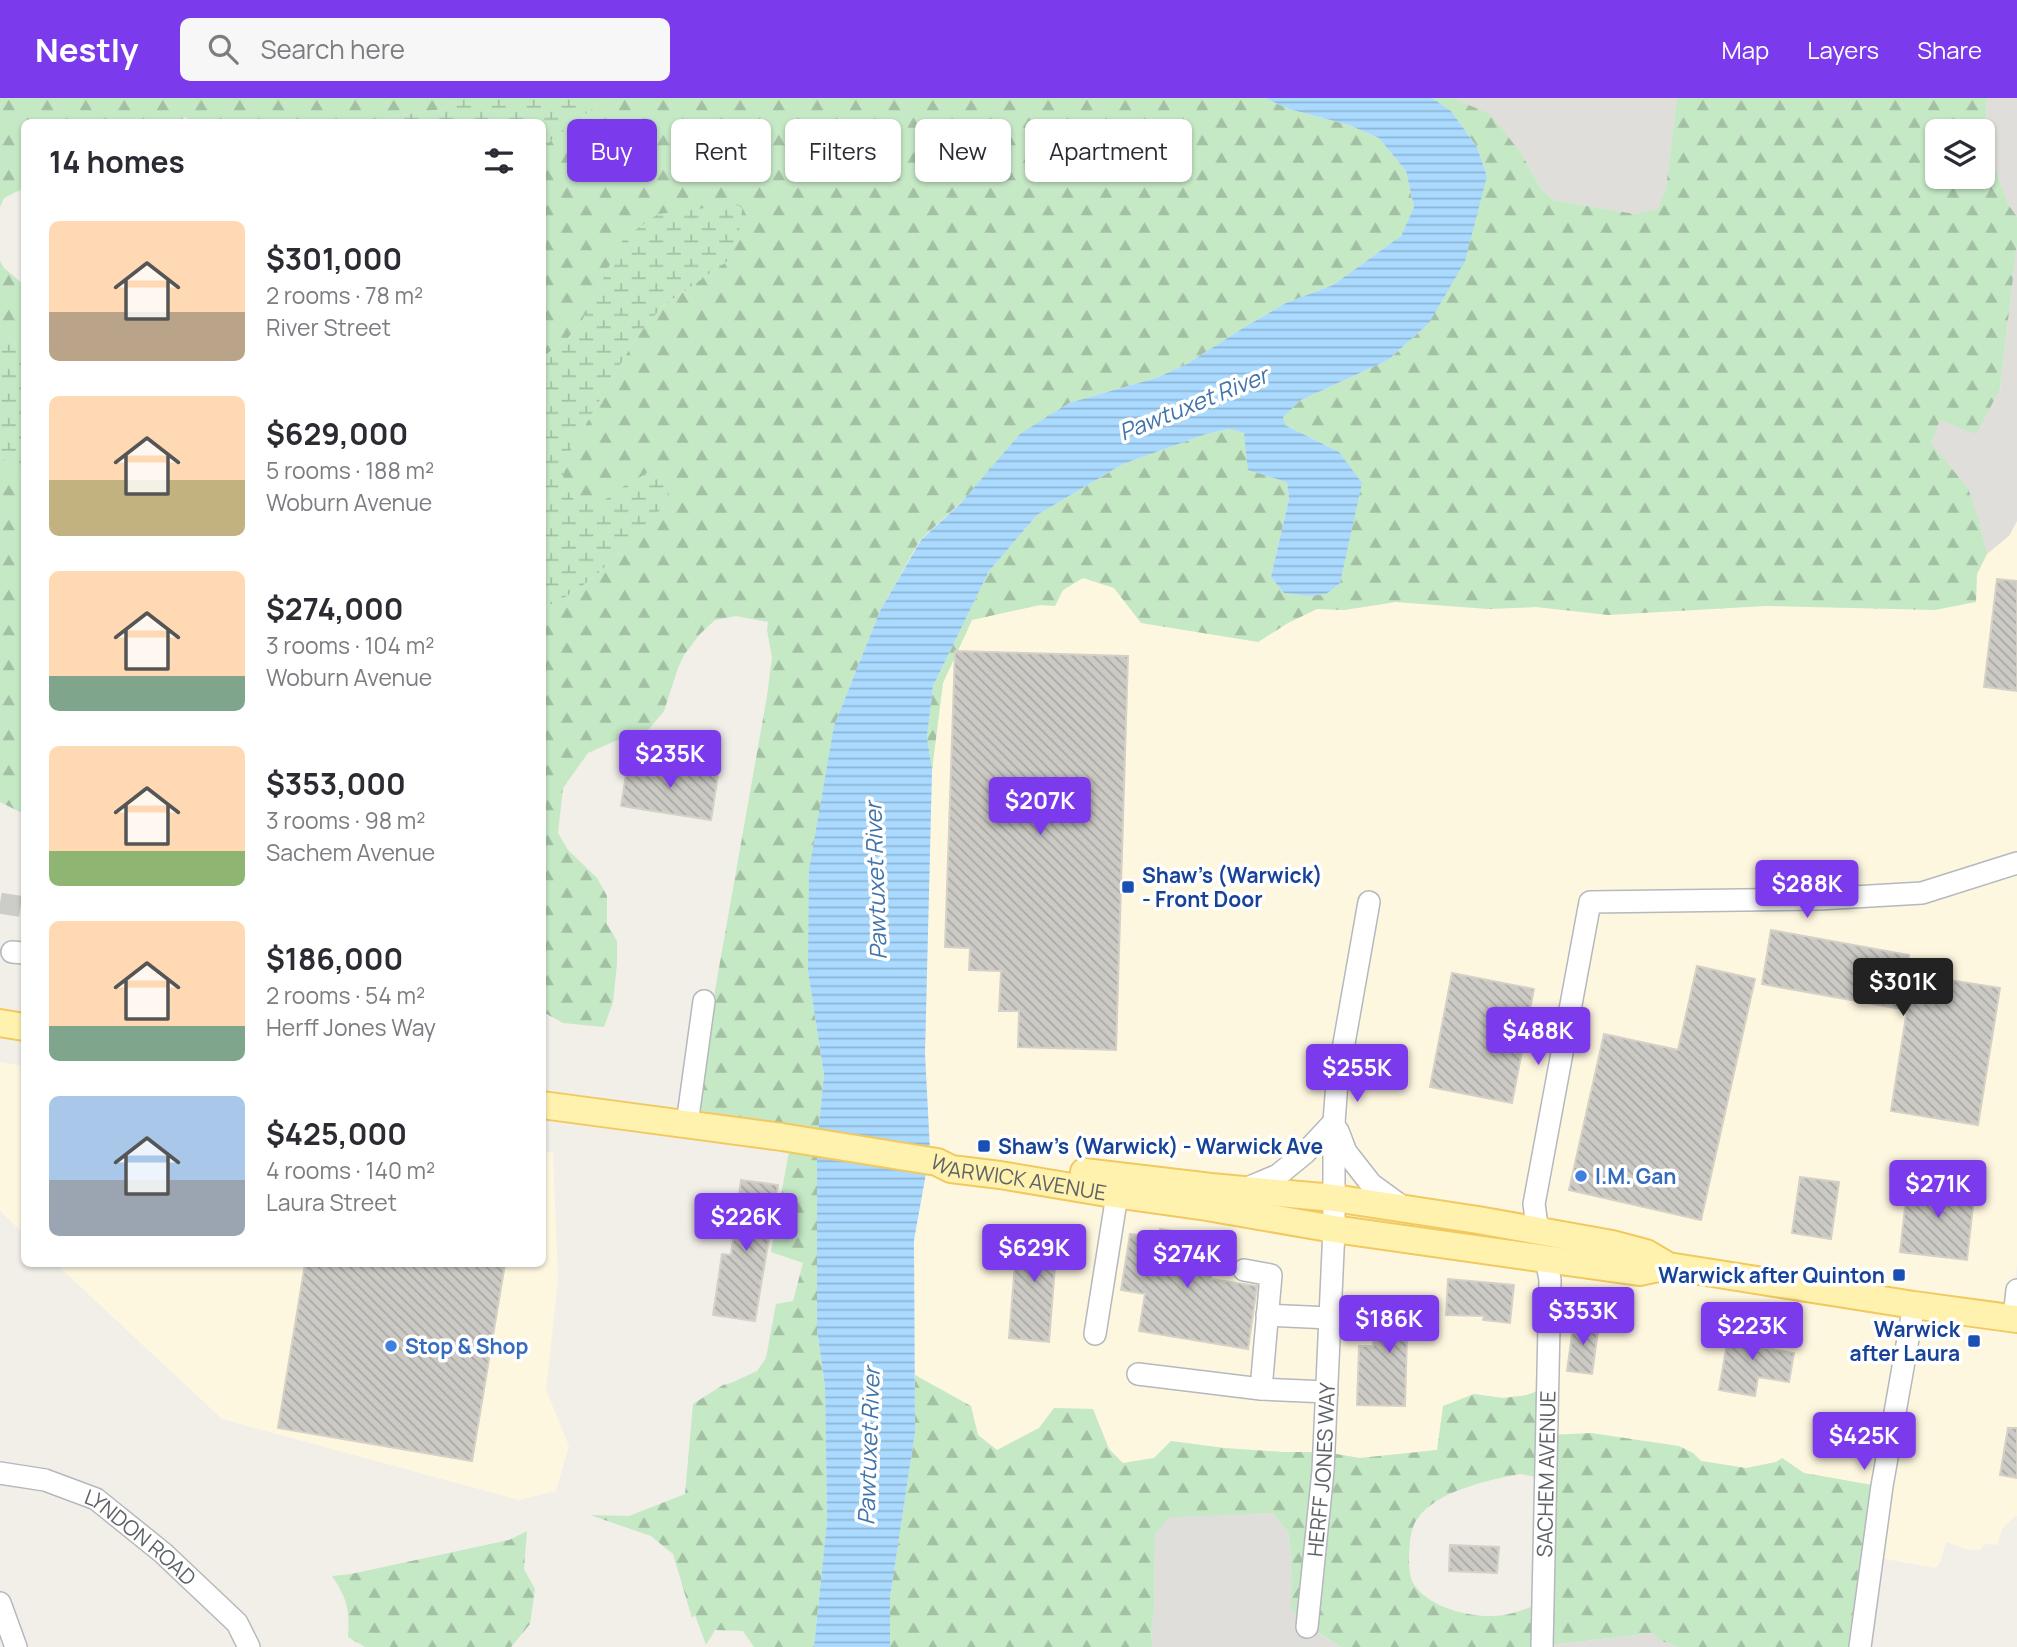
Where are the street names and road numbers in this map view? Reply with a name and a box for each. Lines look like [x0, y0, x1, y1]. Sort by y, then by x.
street label: WARWICK AVENUE [926, 1147, 1109, 1207]
street label: HERFF JONES WAY [1300, 1382, 1341, 1558]
street label: SACHEM AVENUE [1530, 1390, 1562, 1558]
street label: LYNDON ROAD [81, 1482, 202, 1591]

